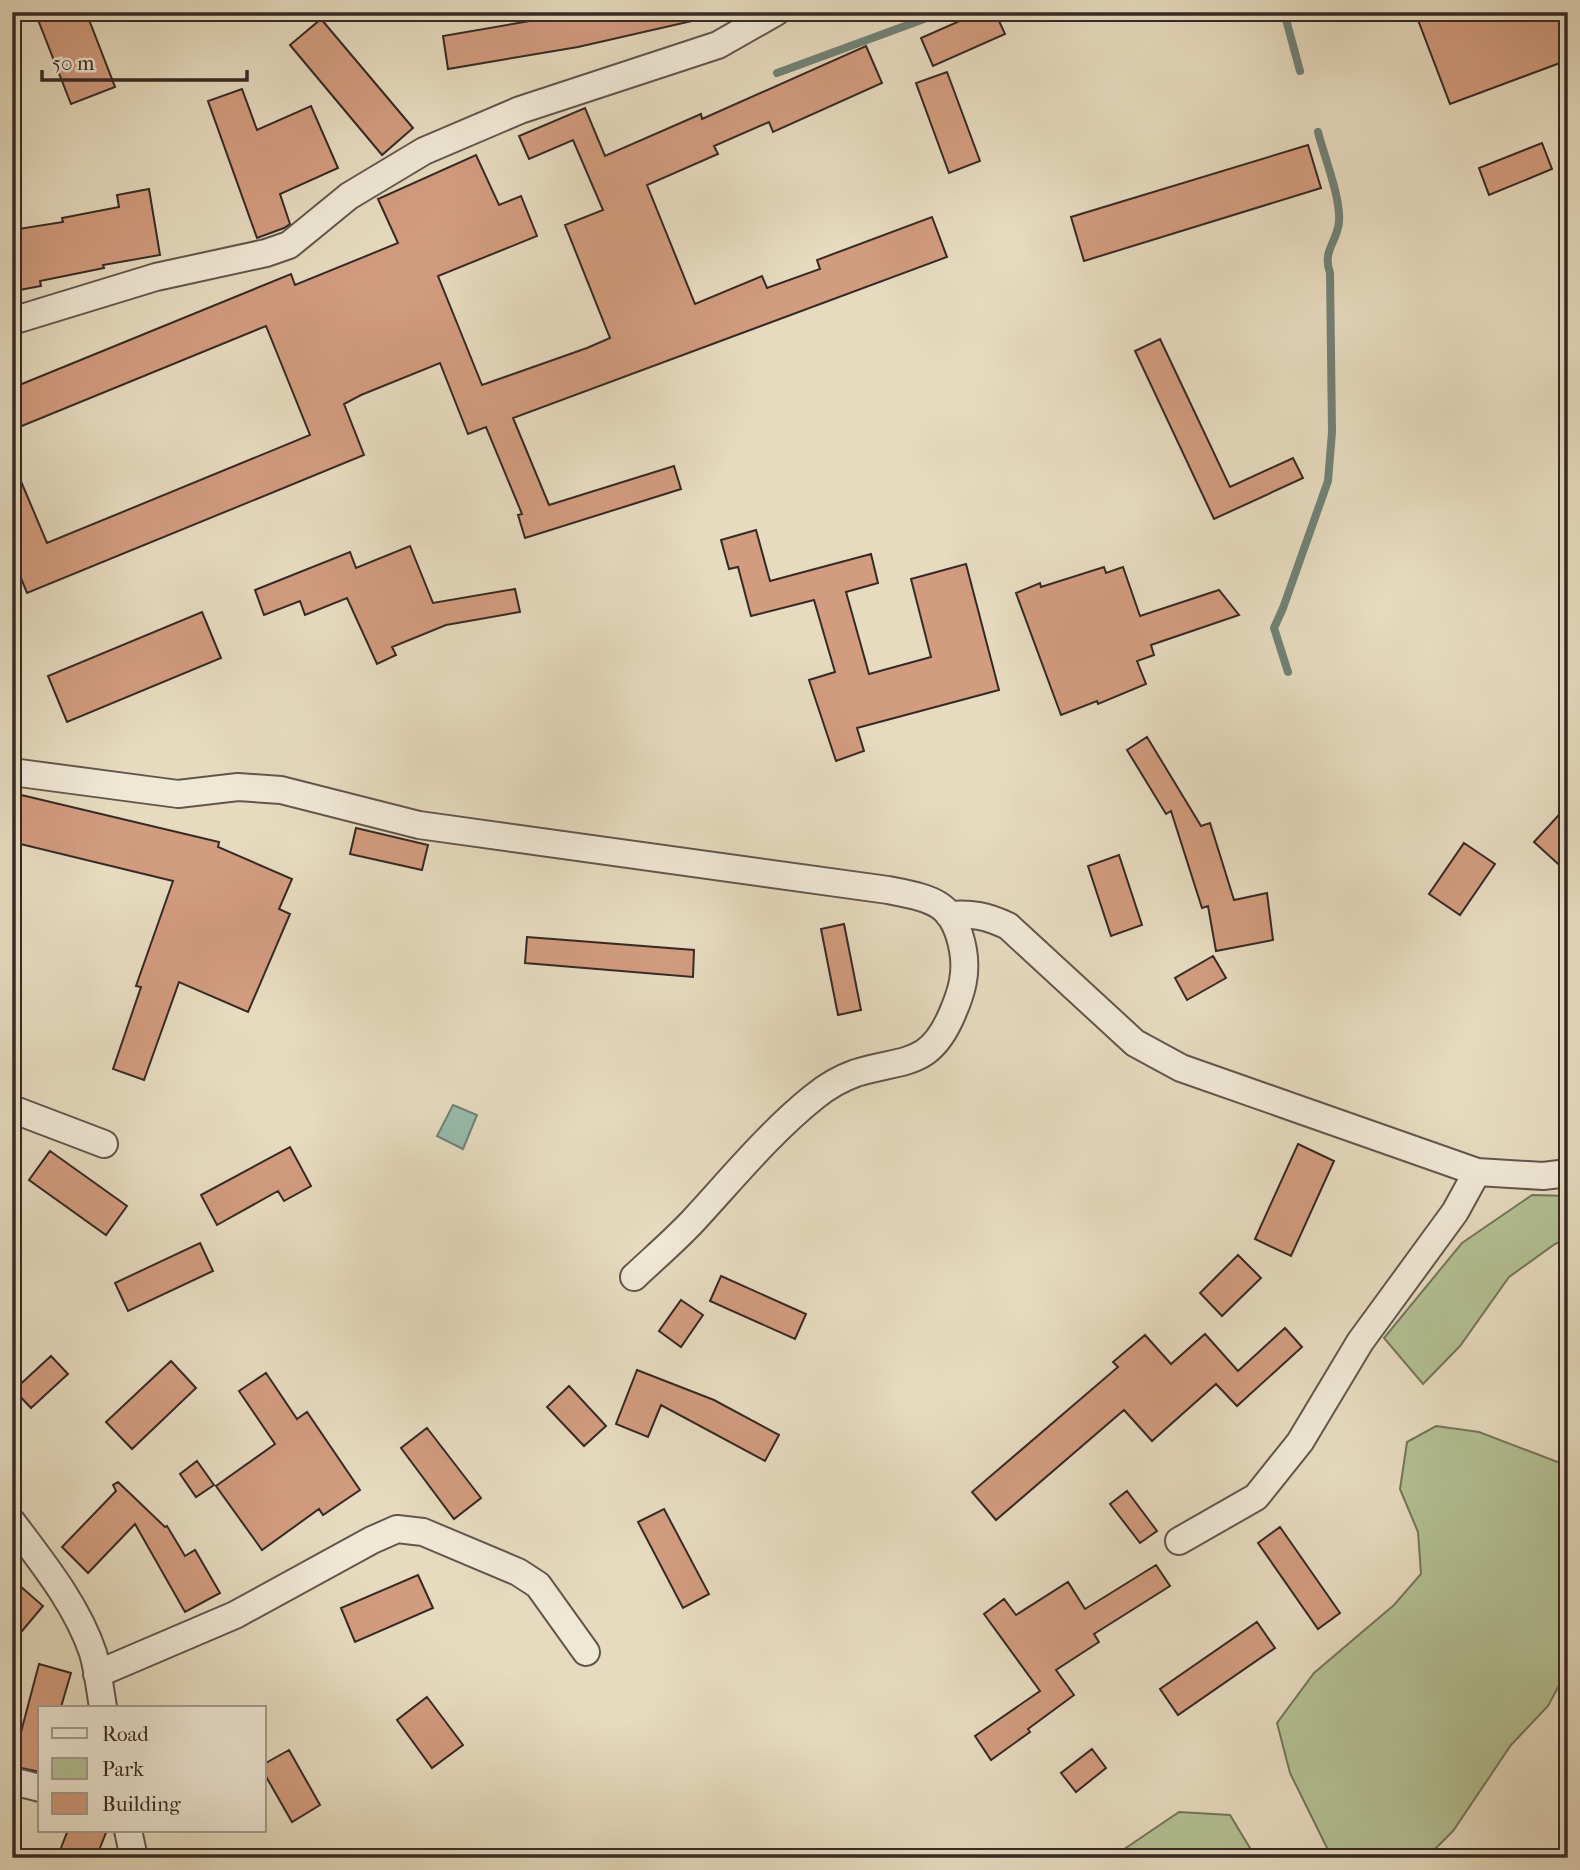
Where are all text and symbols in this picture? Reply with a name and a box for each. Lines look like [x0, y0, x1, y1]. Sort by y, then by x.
scale bar [42, 38, 247, 82]
text: 50 m [52, 51, 95, 75]
legend [38, 1706, 266, 1832]
text: Road [102, 1722, 149, 1746]
text: Park [102, 1757, 144, 1781]
text: Building [102, 1792, 181, 1816]

